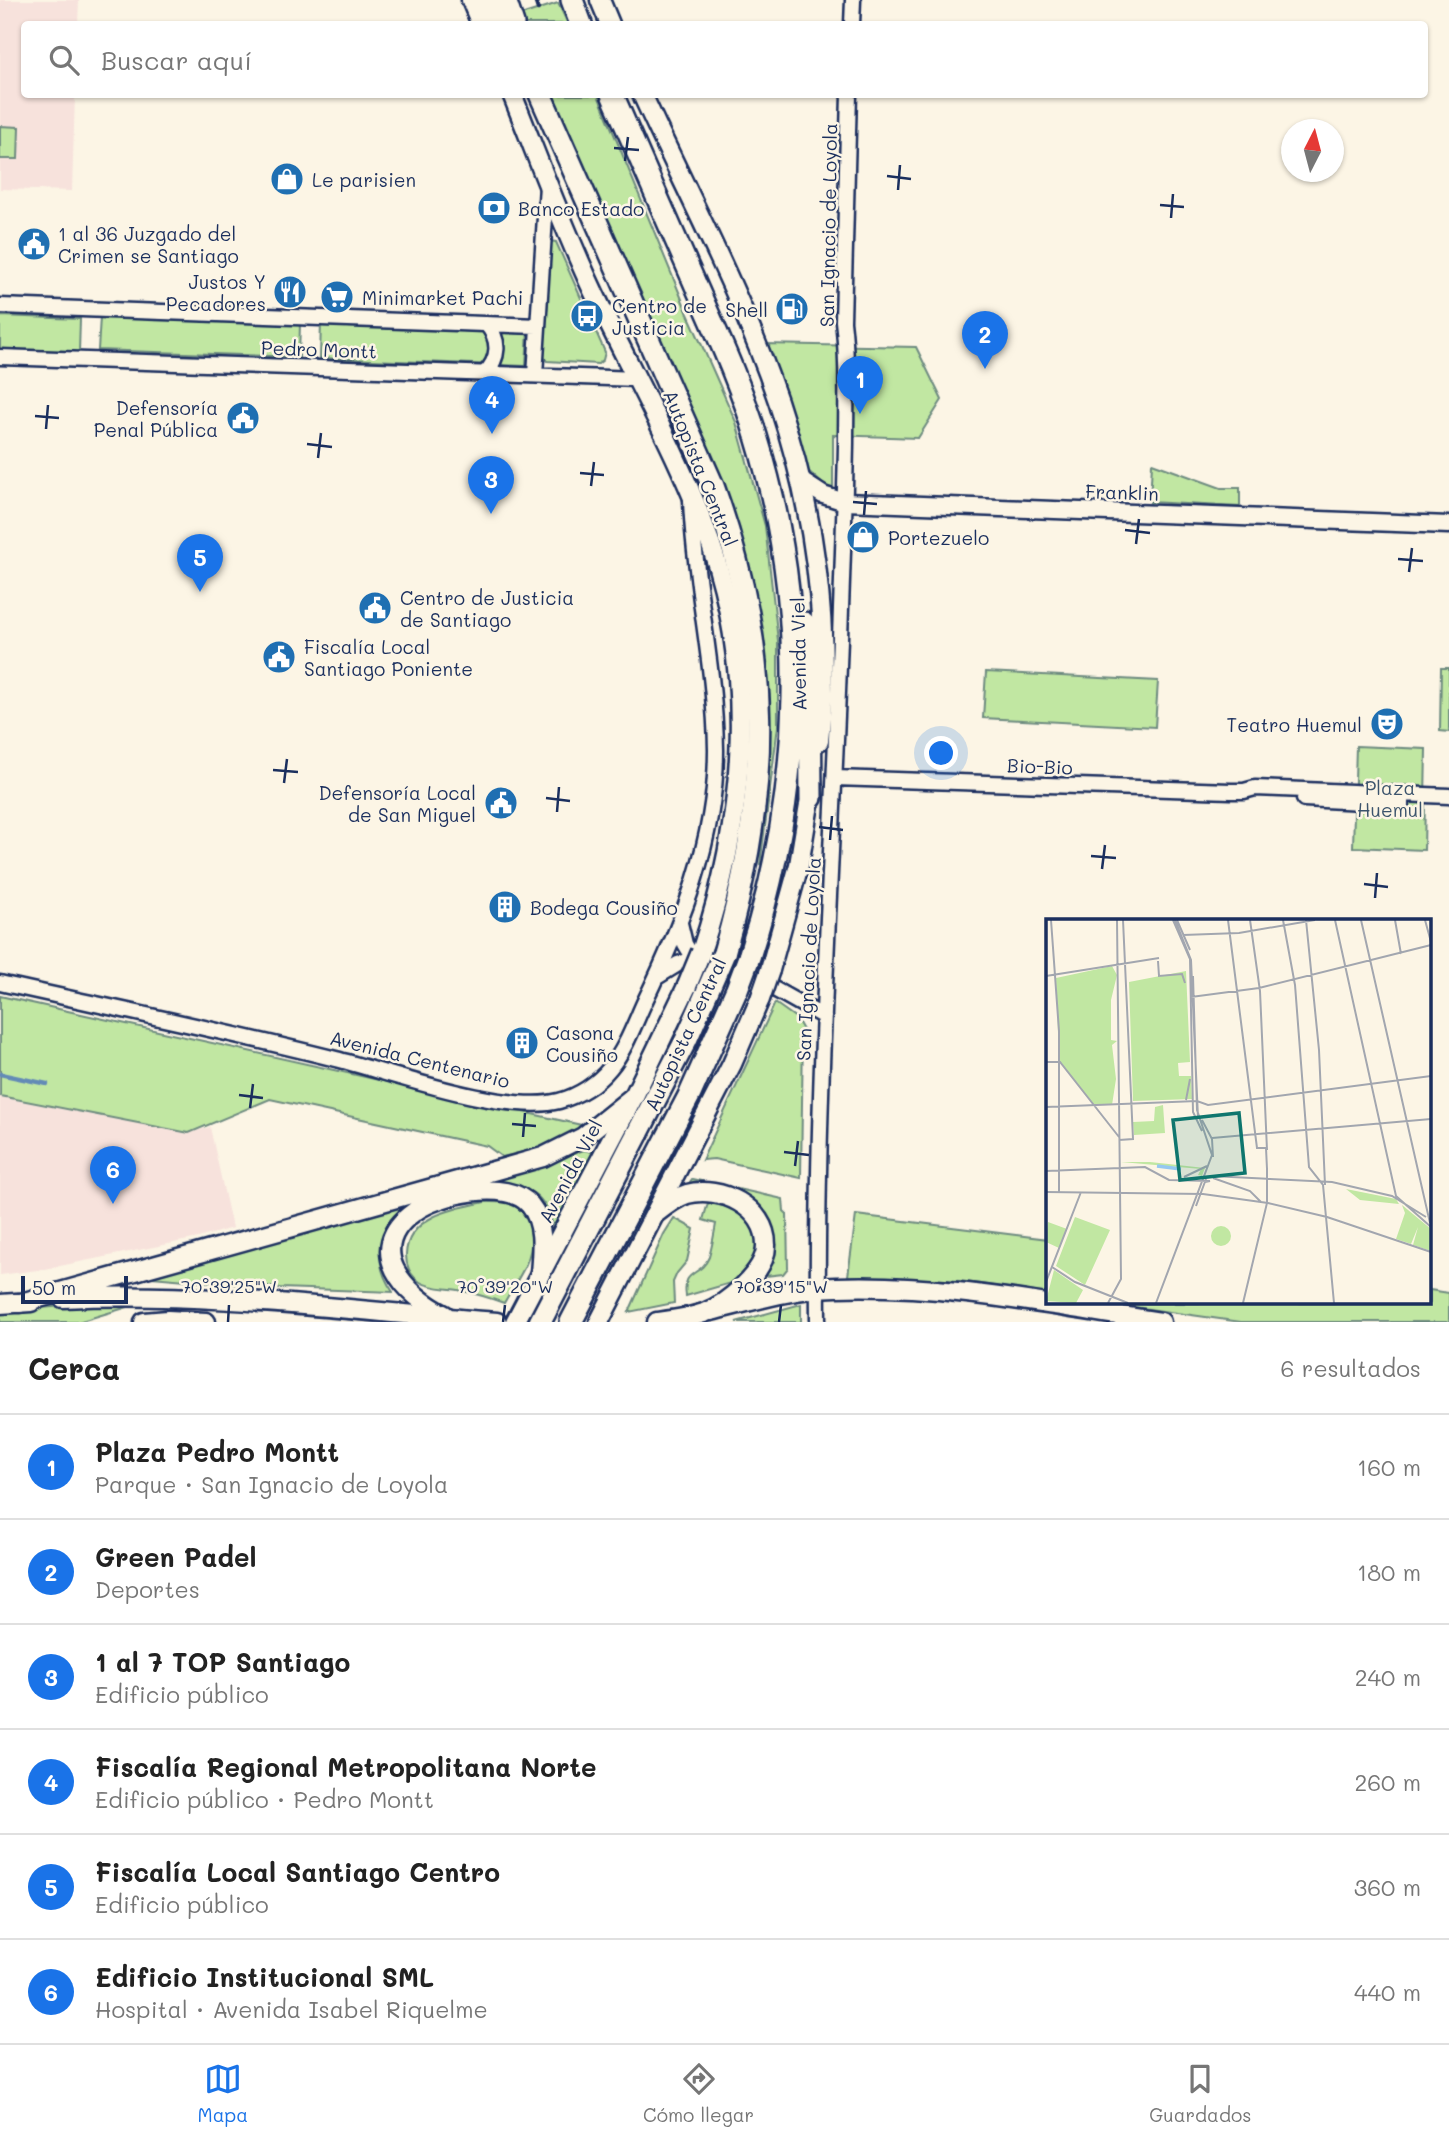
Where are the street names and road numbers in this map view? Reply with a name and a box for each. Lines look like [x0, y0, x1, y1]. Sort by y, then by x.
street label: San Ignacio de Loyola [814, 123, 842, 327]
street label: Pedro Montt [261, 334, 377, 364]
street label: Autopista Central [658, 386, 744, 550]
street label: Franklin [1085, 478, 1159, 506]
street label: Avenida Viel [785, 597, 811, 711]
street label: Bio-Bio [1007, 752, 1073, 780]
street label: San Ignacio de Loyola [790, 856, 826, 1062]
street label: Autopista Central [638, 953, 732, 1115]
street label: Avenida Centenario [328, 1025, 512, 1093]
street label: Avenida Viel [532, 1115, 608, 1227]

